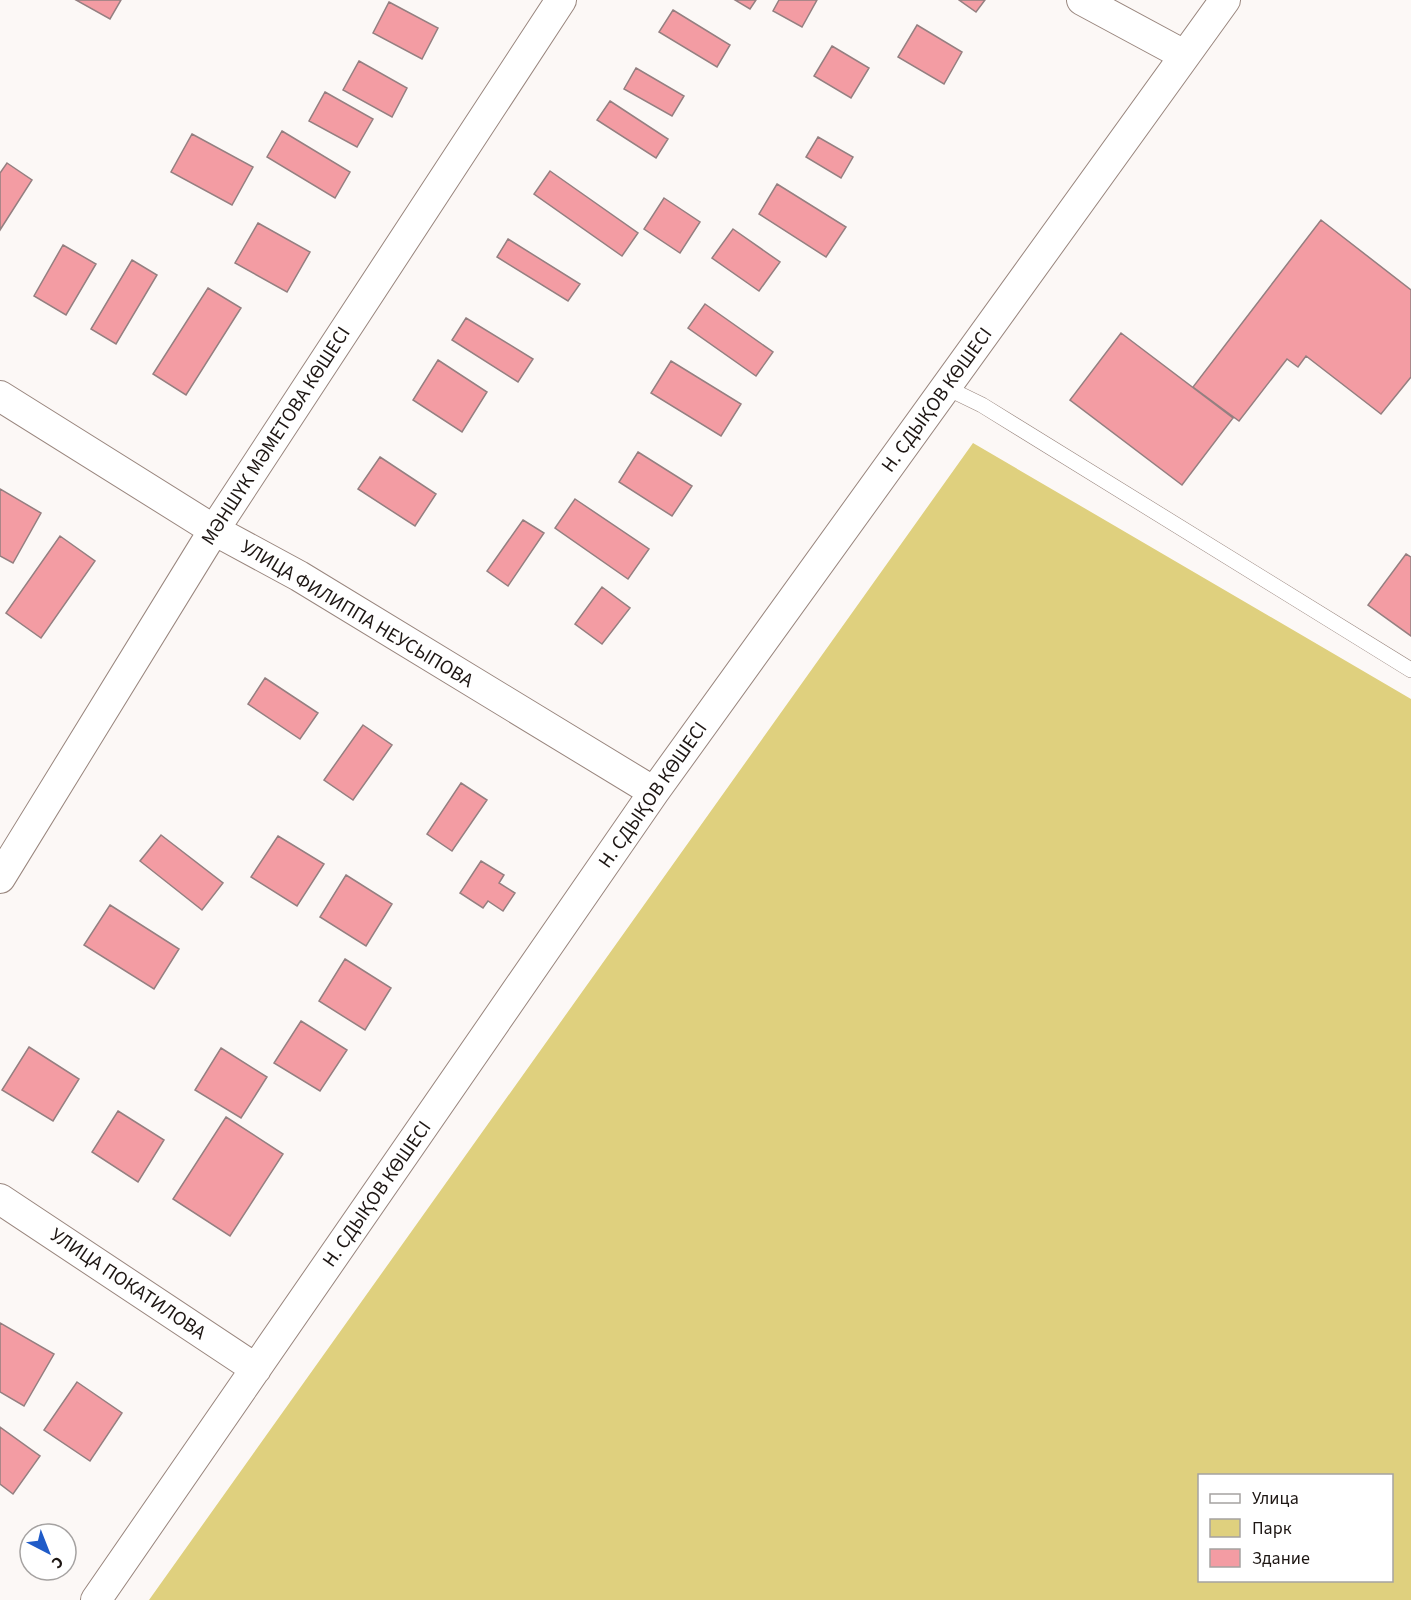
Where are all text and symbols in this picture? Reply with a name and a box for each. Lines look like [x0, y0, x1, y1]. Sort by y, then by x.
street label: МӘНШҮК МӘМЕТОВА КӨШЕСІ [195, 321, 357, 551]
street label: Н. СДЫҚОВ КӨШЕСІ [875, 322, 999, 478]
street label: УЛИЦА ФИЛИППА НЕУСЫПОВА [235, 533, 479, 695]
street label: Н. СДЫҚОВ КӨШЕСІ [592, 716, 714, 874]
street label: Н. СДЫҚОВ КӨШЕСІ [316, 1115, 438, 1273]
street label: УЛИЦА ПОКАТИЛОВА [45, 1221, 212, 1347]
legend [1198, 1474, 1393, 1582]
text: Улица [1252, 1486, 1299, 1511]
text: Парк [1252, 1516, 1292, 1541]
north arrow [18, 1522, 78, 1582]
text: Здание [1252, 1546, 1310, 1571]
text: С [47, 1551, 68, 1574]

